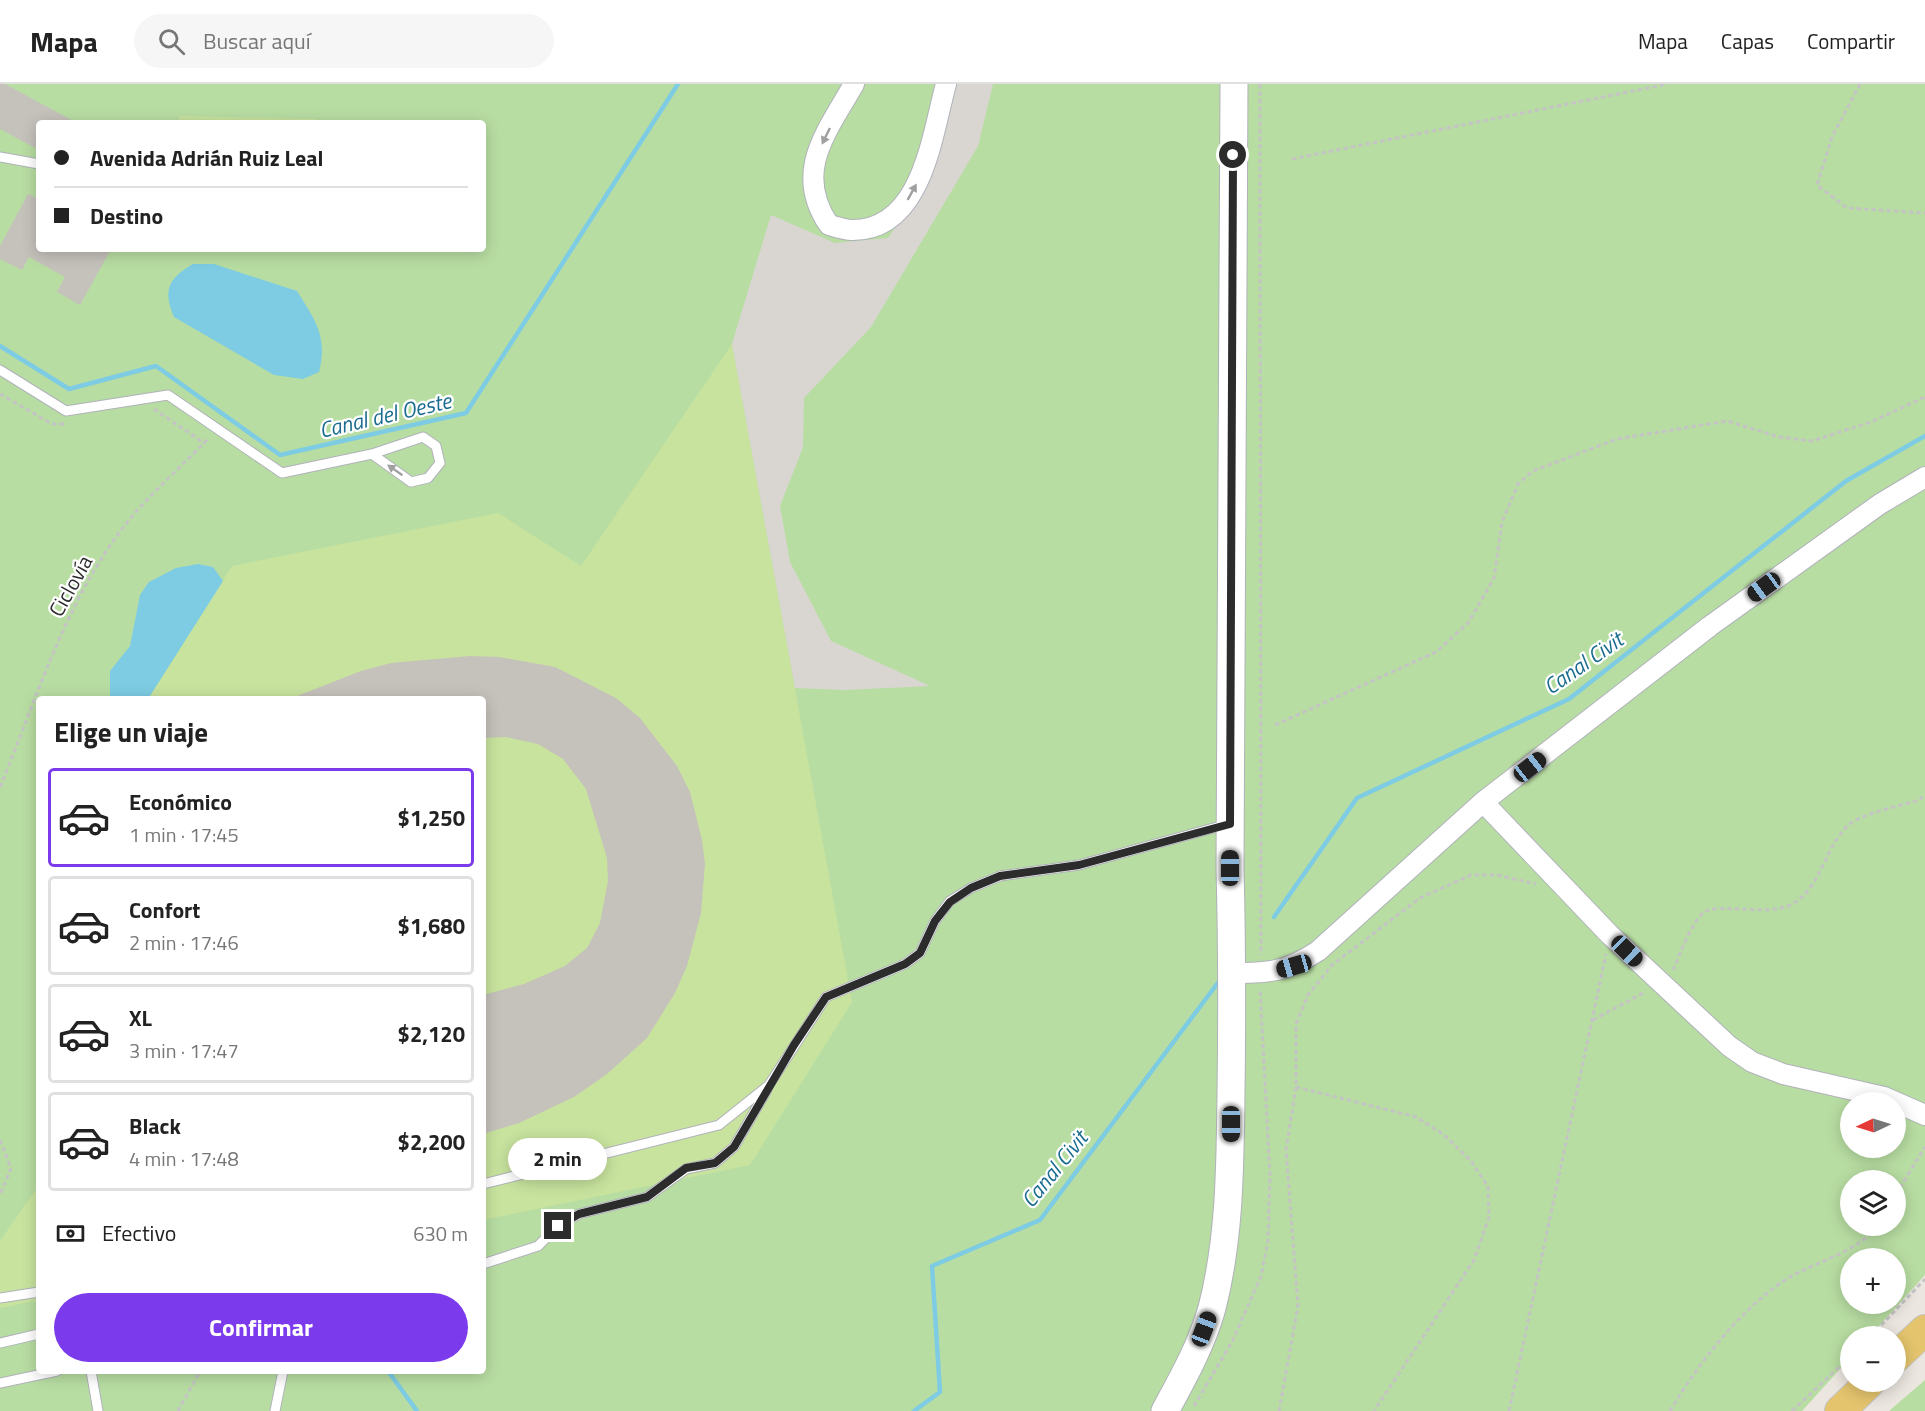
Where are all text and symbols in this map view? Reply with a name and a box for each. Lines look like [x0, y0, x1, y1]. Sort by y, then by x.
search box [134, 14, 554, 68]
text: Mapa [30, 20, 98, 63]
text: Buscar aquí [203, 24, 311, 58]
icon: search [155, 25, 188, 58]
text: Mapa [1638, 25, 1688, 57]
text: Capas [1721, 25, 1774, 57]
text: Compartir [1807, 25, 1895, 57]
one-way arrow [822, 127, 831, 144]
text: Avenida Adrián Ruiz Leal [90, 141, 323, 175]
route start [1219, 141, 1246, 168]
one-way arrow [907, 183, 917, 200]
text: Destino [90, 199, 163, 233]
water label: Canal del Oeste [316, 383, 456, 447]
one-way arrow [388, 464, 404, 476]
street label: Ciclovía [40, 548, 100, 622]
car [1744, 569, 1784, 605]
water label: Canal Civit [1536, 621, 1632, 703]
text: Elige un viaje [54, 711, 208, 752]
car [1510, 749, 1550, 785]
text: Económico [129, 785, 232, 819]
icon: car [57, 791, 111, 845]
text: $1,250 [398, 801, 465, 835]
text: 1 min · 17:45 [129, 819, 239, 850]
car [1221, 850, 1239, 886]
text: Confort [129, 893, 200, 927]
icon: car [57, 899, 111, 953]
text: $1,680 [398, 909, 465, 943]
text: 2 min · 17:46 [129, 927, 239, 958]
car [1608, 932, 1646, 970]
car [1274, 952, 1314, 980]
text: XL [129, 1001, 152, 1035]
icon: car [57, 1007, 111, 1061]
text: $2,120 [398, 1017, 465, 1051]
text: 3 min · 17:47 [129, 1035, 239, 1066]
north arrow [1840, 1092, 1906, 1158]
map controls [1840, 1092, 1906, 1392]
car [1222, 1106, 1240, 1142]
text: Black [129, 1109, 181, 1143]
icon: car [57, 1115, 111, 1169]
water label: Canal Civit [1012, 1121, 1098, 1215]
text: $2,200 [398, 1125, 465, 1159]
callout: 2 min [508, 1139, 608, 1181]
text: 4 min · 17:48 [129, 1143, 239, 1174]
text: 2 min [533, 1143, 582, 1174]
button: layers [1840, 1170, 1906, 1236]
route end [544, 1212, 571, 1239]
text: Efectivo [102, 1216, 176, 1250]
icon: cash [54, 1217, 87, 1250]
text: 630 m [413, 1218, 468, 1249]
button: + [1840, 1248, 1906, 1314]
button: Confirmar [54, 1293, 468, 1362]
car [1189, 1309, 1219, 1349]
button: − [1840, 1326, 1906, 1392]

